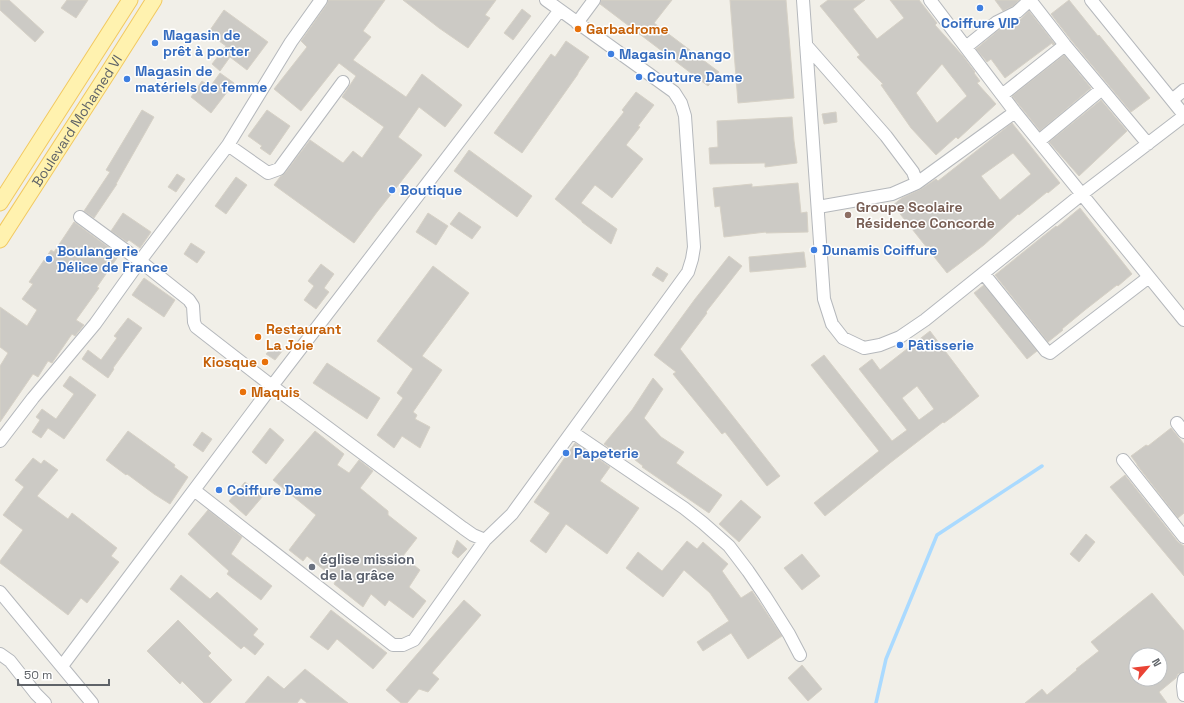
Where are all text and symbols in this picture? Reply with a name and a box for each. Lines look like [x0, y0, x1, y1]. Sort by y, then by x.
marker: Coiffure VIP [975, 3, 985, 13]
place label: Coiffure VIP [941, 14, 1020, 32]
place label: Garbadrome [586, 20, 669, 38]
marker: Garbadrome [573, 24, 583, 34]
place label: Magasin de prêt à porter [163, 26, 250, 60]
marker: Magasin de prêt à porter [150, 38, 160, 48]
place label: Magasin Anango [619, 45, 731, 63]
marker: Magasin Anango [606, 49, 616, 59]
street label: Boulevard Mohamed VI [28, 51, 126, 190]
place label: Magasin de matériels de femme [135, 62, 267, 96]
place label: Couture Dame [647, 68, 743, 86]
marker: Couture Dame [634, 72, 644, 82]
marker: Magasin de matériels de femme [122, 74, 132, 84]
place label: Boutique [400, 181, 462, 199]
marker: Boutique [387, 185, 397, 195]
place label: Groupe Scolaire Résidence Concorde [856, 198, 995, 232]
marker: Groupe Scolaire Résidence Concorde [843, 210, 853, 220]
place label: Dunamis Coiffure [822, 241, 937, 259]
place label: Boulangerie Délice de France [57, 242, 168, 276]
marker: Dunamis Coiffure [809, 245, 819, 255]
marker: Boulangerie Délice de France [44, 254, 54, 264]
place label: Restaurant La Joie [266, 320, 341, 354]
marker: Restaurant La Joie [253, 332, 263, 342]
place label: Pâtisserie [908, 336, 974, 354]
marker: Pâtisserie [895, 340, 905, 350]
place label: Kiosque [203, 353, 257, 371]
marker: Kiosque [260, 357, 270, 367]
place label: Maquis [251, 383, 300, 401]
marker: Maquis [238, 387, 248, 397]
place label: Papeterie [574, 444, 639, 462]
marker: Papeterie [561, 448, 571, 458]
place label: Coiffure Dame [227, 481, 322, 499]
marker: Coiffure Dame [214, 485, 224, 495]
place label: église mission de la grâce [320, 550, 415, 584]
marker: église mission de la grâce [307, 562, 317, 572]
north arrow [1128, 647, 1168, 687]
text: N [1149, 656, 1165, 669]
scale bar [18, 661, 109, 687]
text: 50 m [24, 667, 52, 683]

